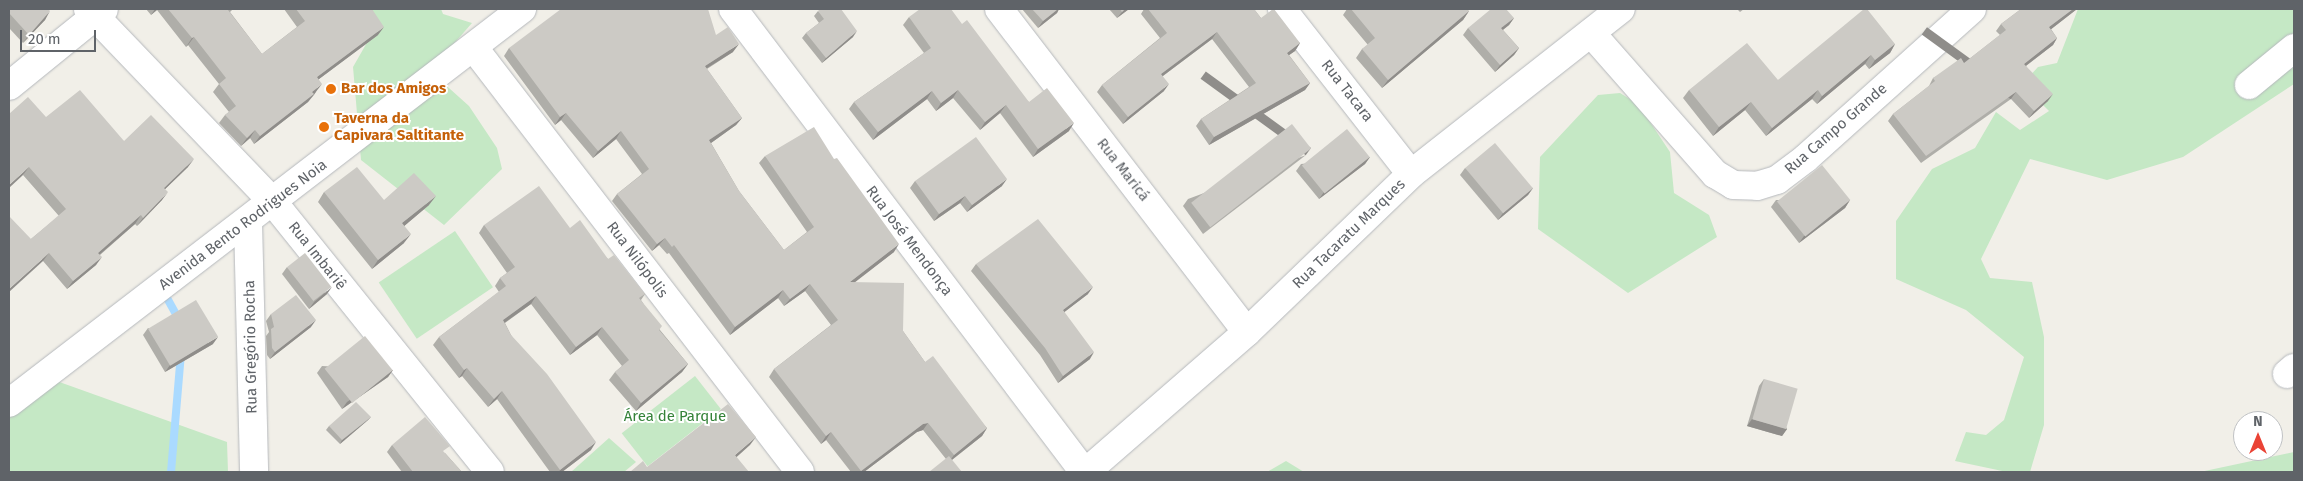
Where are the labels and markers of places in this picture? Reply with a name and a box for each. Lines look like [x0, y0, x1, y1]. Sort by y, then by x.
place label: Bar dos Amigos [341, 80, 446, 98]
marker: Bar dos Amigos [325, 83, 337, 95]
place label: Taverna da Capivara Saltitante [334, 109, 464, 144]
marker: Taverna da Capivara Saltitante [318, 121, 330, 133]

